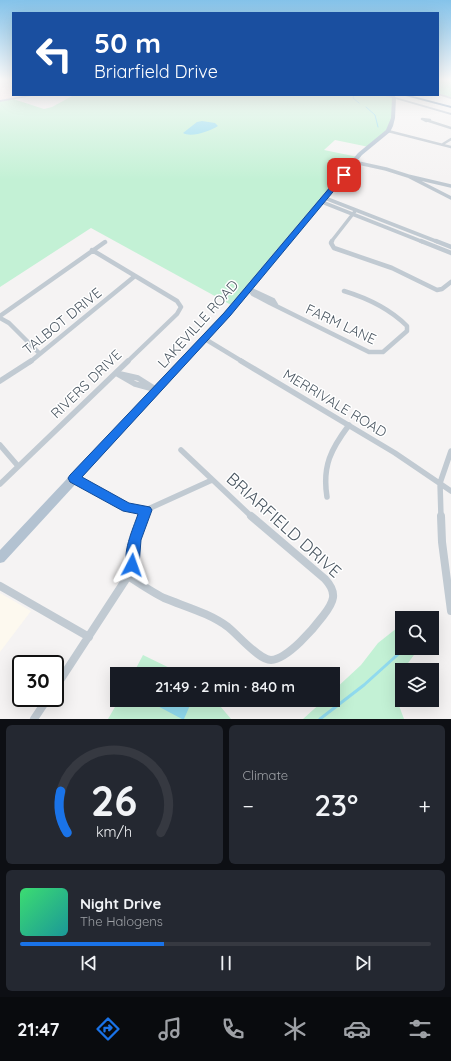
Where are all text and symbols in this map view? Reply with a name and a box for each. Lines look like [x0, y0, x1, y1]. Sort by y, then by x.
text: 50 m [94, 25, 161, 60]
icon: left [28, 28, 80, 80]
text: Briarfield Drive [94, 60, 218, 83]
pin [327, 158, 361, 192]
icon: arrive [333, 164, 355, 186]
street label: LAKEVILLE ROAD [154, 276, 242, 372]
street label: TALBOT DRIVE [19, 284, 105, 358]
street label: FARM LANE [303, 300, 379, 348]
street label: RIVERS DRIVE [47, 346, 125, 422]
street label: MERRIVALE ROAD [280, 365, 390, 441]
street label: BRIARFIELD DRIVE [223, 468, 346, 582]
position arrow [111, 544, 153, 586]
map controls [395, 611, 439, 707]
button: search [395, 611, 439, 655]
speed limit sign: 30 [12, 655, 64, 707]
button: layers [395, 663, 439, 707]
text: 21:49 · 2 min · 840 m [155, 677, 295, 696]
text: Climate [243, 767, 288, 783]
text: 26 [91, 773, 138, 825]
text: 23° [314, 786, 358, 824]
text: − [243, 792, 254, 820]
text: + [419, 792, 431, 820]
text: km/h [96, 822, 132, 840]
text: Night Drive [80, 894, 161, 913]
text: The Halogens [80, 913, 163, 929]
icon: previous [78, 952, 100, 974]
icon: pause [215, 952, 237, 974]
icon: next [352, 952, 374, 974]
icon: directions [94, 1015, 122, 1043]
icon: music [156, 1015, 184, 1043]
icon: phone [219, 1015, 247, 1043]
icon: climate [281, 1015, 309, 1043]
icon: car [343, 1015, 371, 1043]
icon: filters [406, 1015, 434, 1043]
text: 21:47 [17, 1018, 59, 1041]

